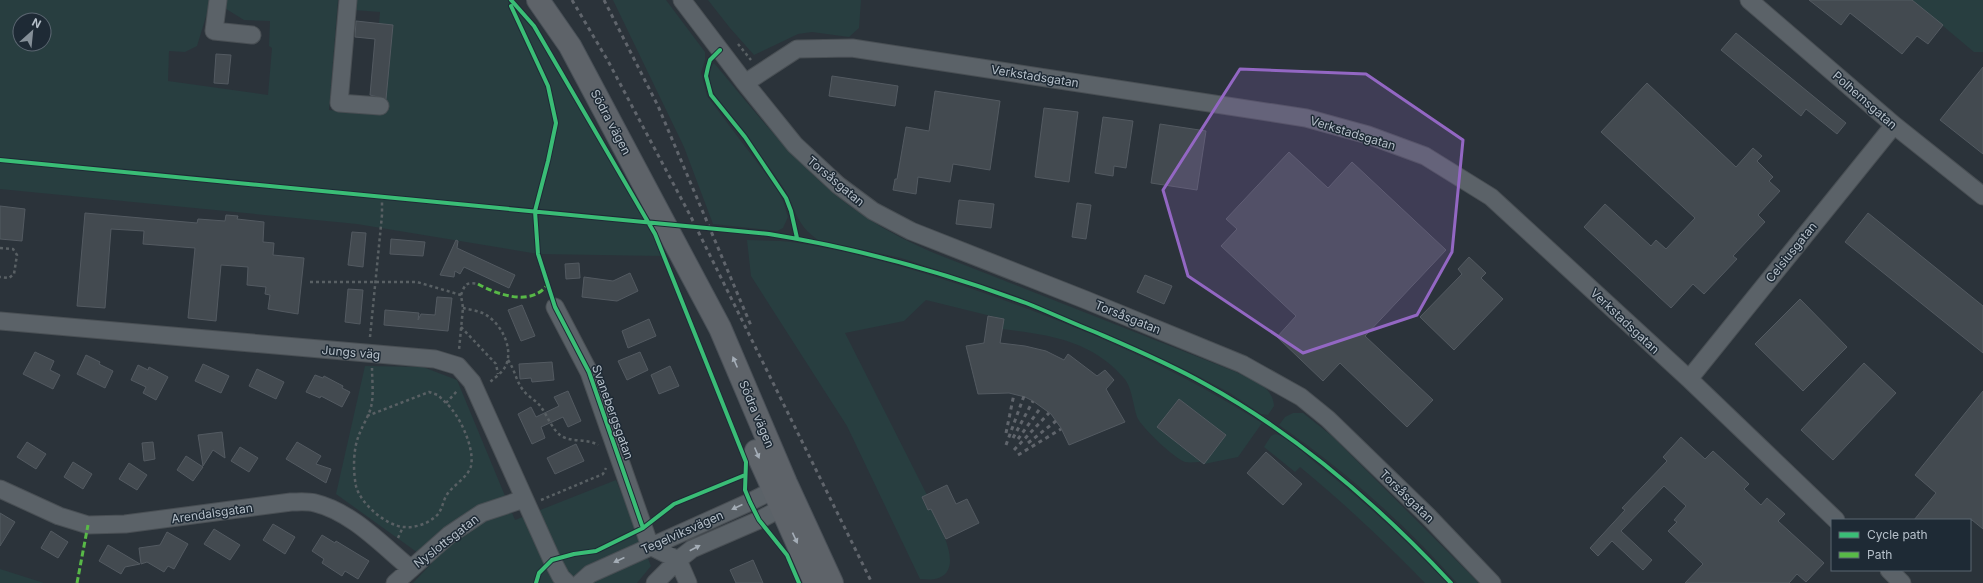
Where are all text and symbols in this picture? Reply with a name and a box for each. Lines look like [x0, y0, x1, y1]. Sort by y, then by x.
north arrow [12, 12, 52, 52]
text: N [30, 15, 43, 31]
street label: Verkstadsgatan [990, 62, 1080, 90]
street label: Polhemsgatan [1830, 68, 1900, 132]
street label: Södra vägen [588, 87, 634, 157]
street label: Verkstadsgatan [1308, 113, 1398, 153]
street label: Torsåsgatan [804, 153, 868, 209]
street label: Celsiusgatan [1762, 219, 1820, 285]
street label: Verkstadsgatan [1587, 285, 1663, 357]
street label: Torsåsgatan [1093, 297, 1163, 337]
street label: Jungs väg [321, 342, 381, 362]
one-way arrow [732, 357, 738, 368]
street label: Svanebergsgatan [589, 363, 637, 461]
street label: Södra vägen [736, 378, 778, 450]
one-way arrow [754, 448, 760, 459]
street label: Torsåsgatan [1377, 466, 1437, 526]
street label: Arendalsgatan [170, 500, 254, 526]
one-way arrow [732, 504, 743, 510]
street label: Tegelviksvägen [638, 507, 726, 557]
street label: Nyslottsgatan [411, 511, 481, 571]
legend [1831, 519, 1971, 571]
text: Cycle path [1867, 527, 1928, 542]
one-way arrow [792, 533, 798, 544]
one-way arrow [689, 545, 700, 551]
text: Path [1867, 547, 1892, 562]
one-way arrow [613, 557, 624, 563]

